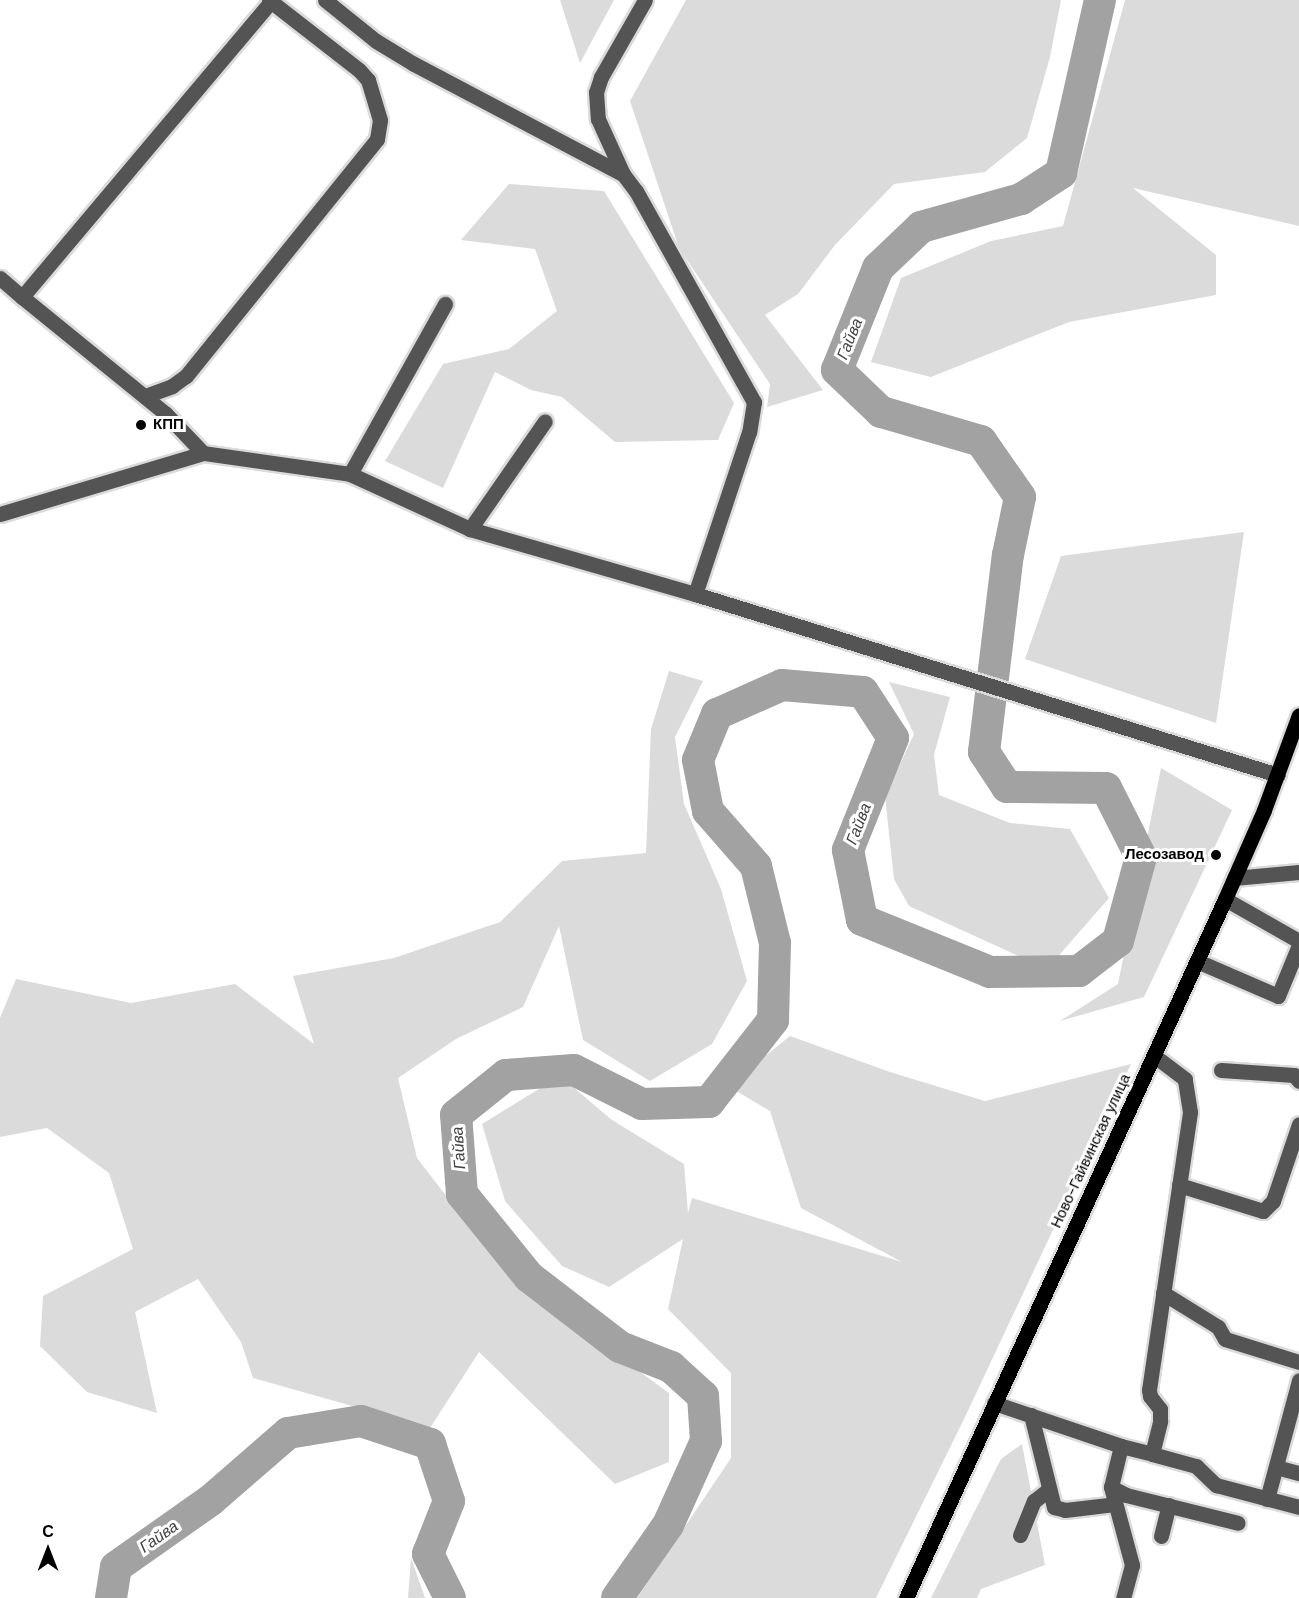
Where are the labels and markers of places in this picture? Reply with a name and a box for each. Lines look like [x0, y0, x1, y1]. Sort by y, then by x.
place label: КПП [153, 416, 184, 434]
marker: КПП [134, 418, 148, 432]
place label: Лесозавод [1125, 846, 1204, 864]
marker: Лесозавод [1209, 848, 1223, 862]

